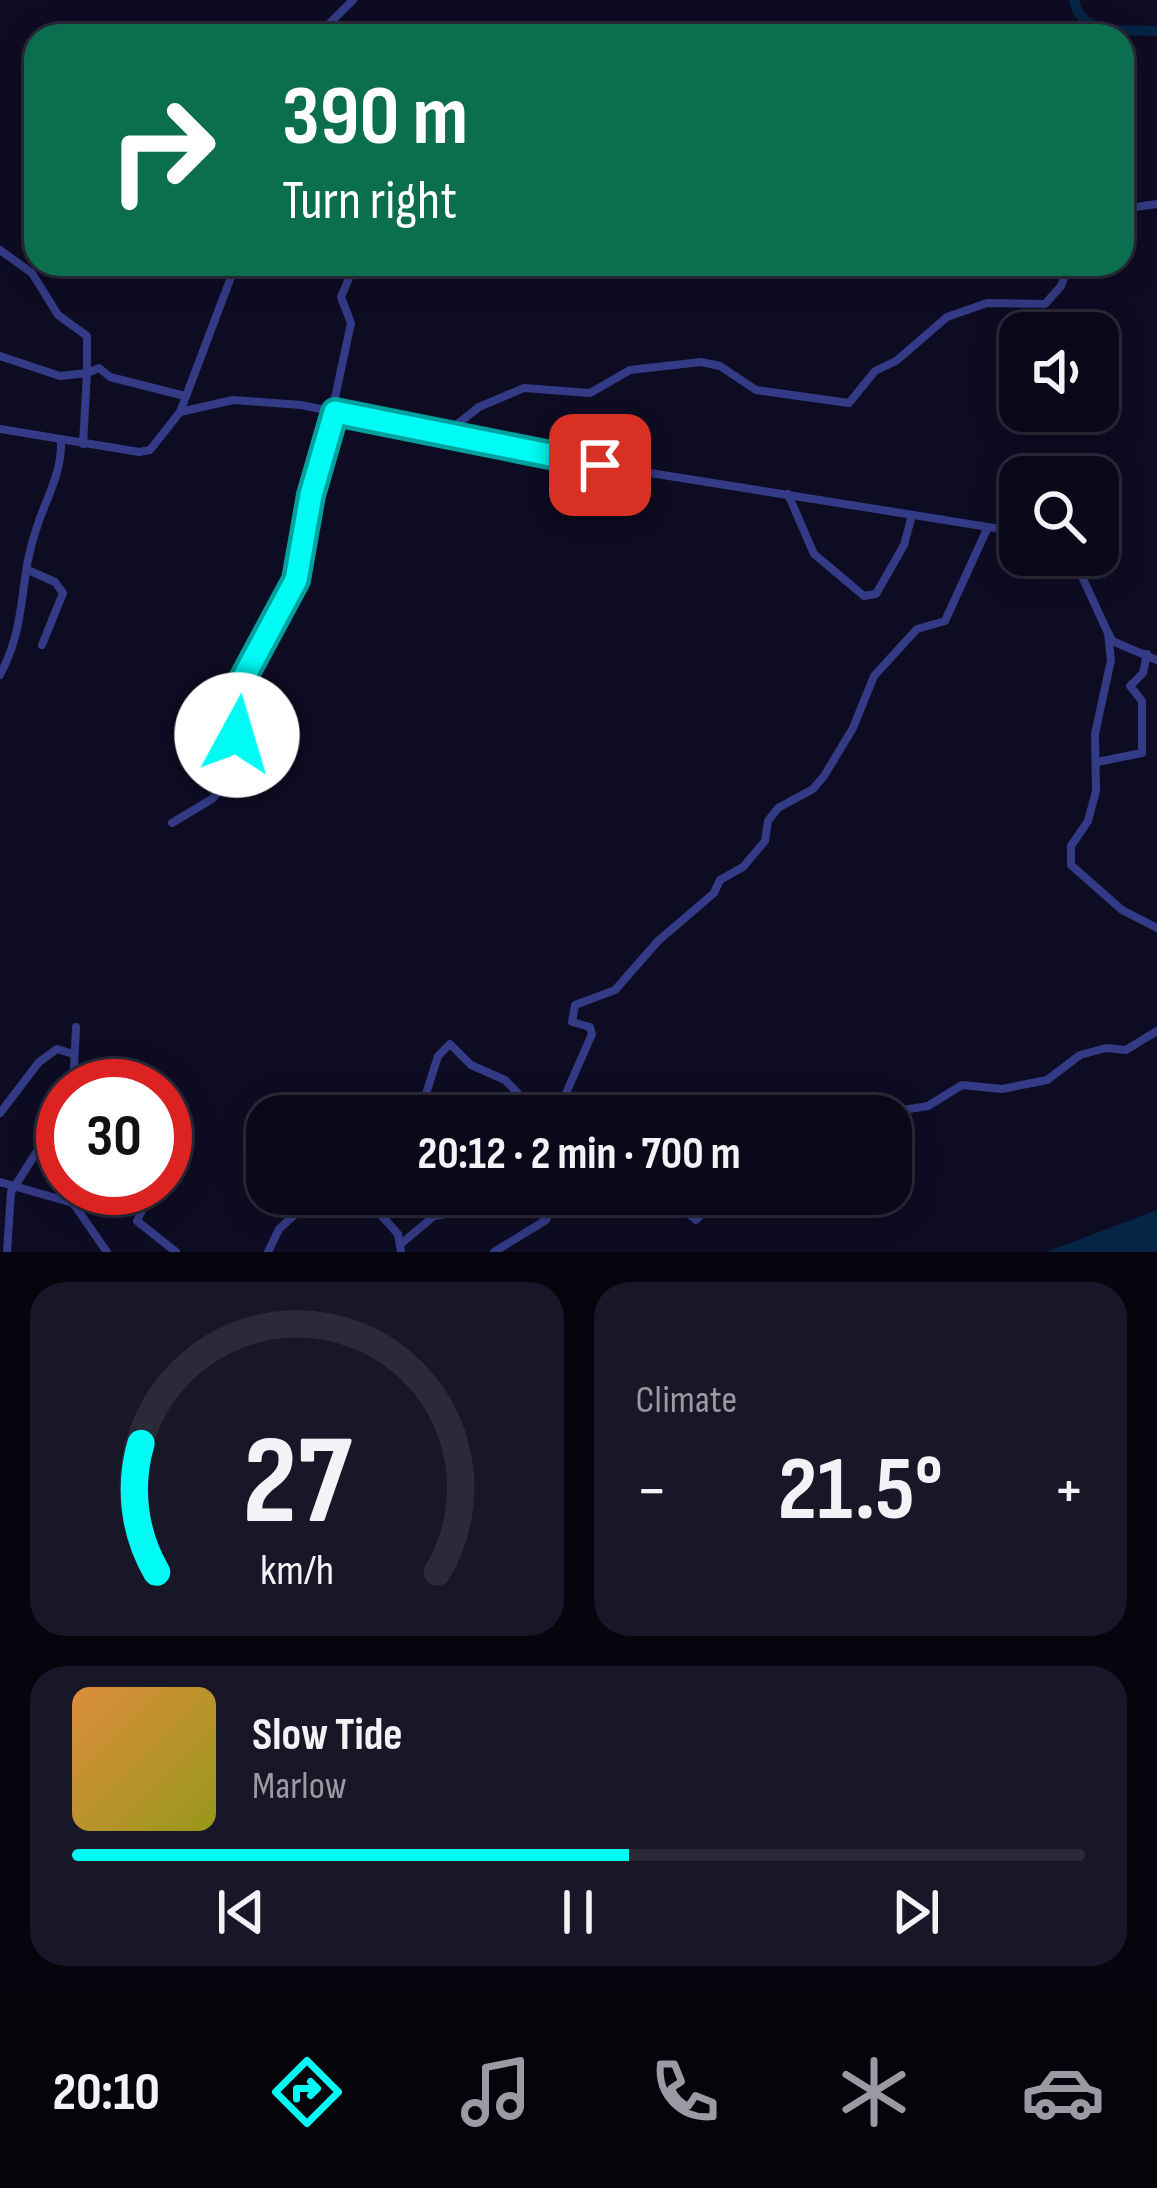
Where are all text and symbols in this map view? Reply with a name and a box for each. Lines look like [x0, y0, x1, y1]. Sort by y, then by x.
text: 390 m [282, 67, 468, 168]
icon: right [84, 72, 240, 228]
text: Turn right [282, 169, 457, 234]
map controls [999, 312, 1119, 576]
button: sound [999, 312, 1119, 432]
pin [549, 414, 651, 516]
icon: arrive [567, 432, 633, 498]
button: search [999, 456, 1119, 576]
position arrow [174, 672, 300, 798]
speed limit sign: 30 [36, 1059, 192, 1215]
text: 20:12 · 2 min · 700 m [418, 1127, 740, 1182]
text: Climate [636, 1377, 737, 1424]
text: 27 [242, 1409, 352, 1558]
text: 21.5° [778, 1437, 943, 1545]
text: − [636, 1452, 668, 1531]
text: + [1053, 1452, 1085, 1531]
text: km/h [260, 1545, 334, 1597]
text: Slow Tide [252, 1708, 403, 1763]
text: Marlow [252, 1763, 347, 1810]
icon: previous [208, 1879, 274, 1945]
icon: pause [545, 1879, 611, 1945]
icon: next [883, 1879, 949, 1945]
icon: directions [265, 2050, 349, 2134]
icon: music [454, 2050, 538, 2134]
icon: phone [643, 2050, 727, 2134]
icon: climate [832, 2050, 916, 2134]
icon: car [1021, 2050, 1105, 2134]
text: 20:10 [52, 2060, 160, 2125]

